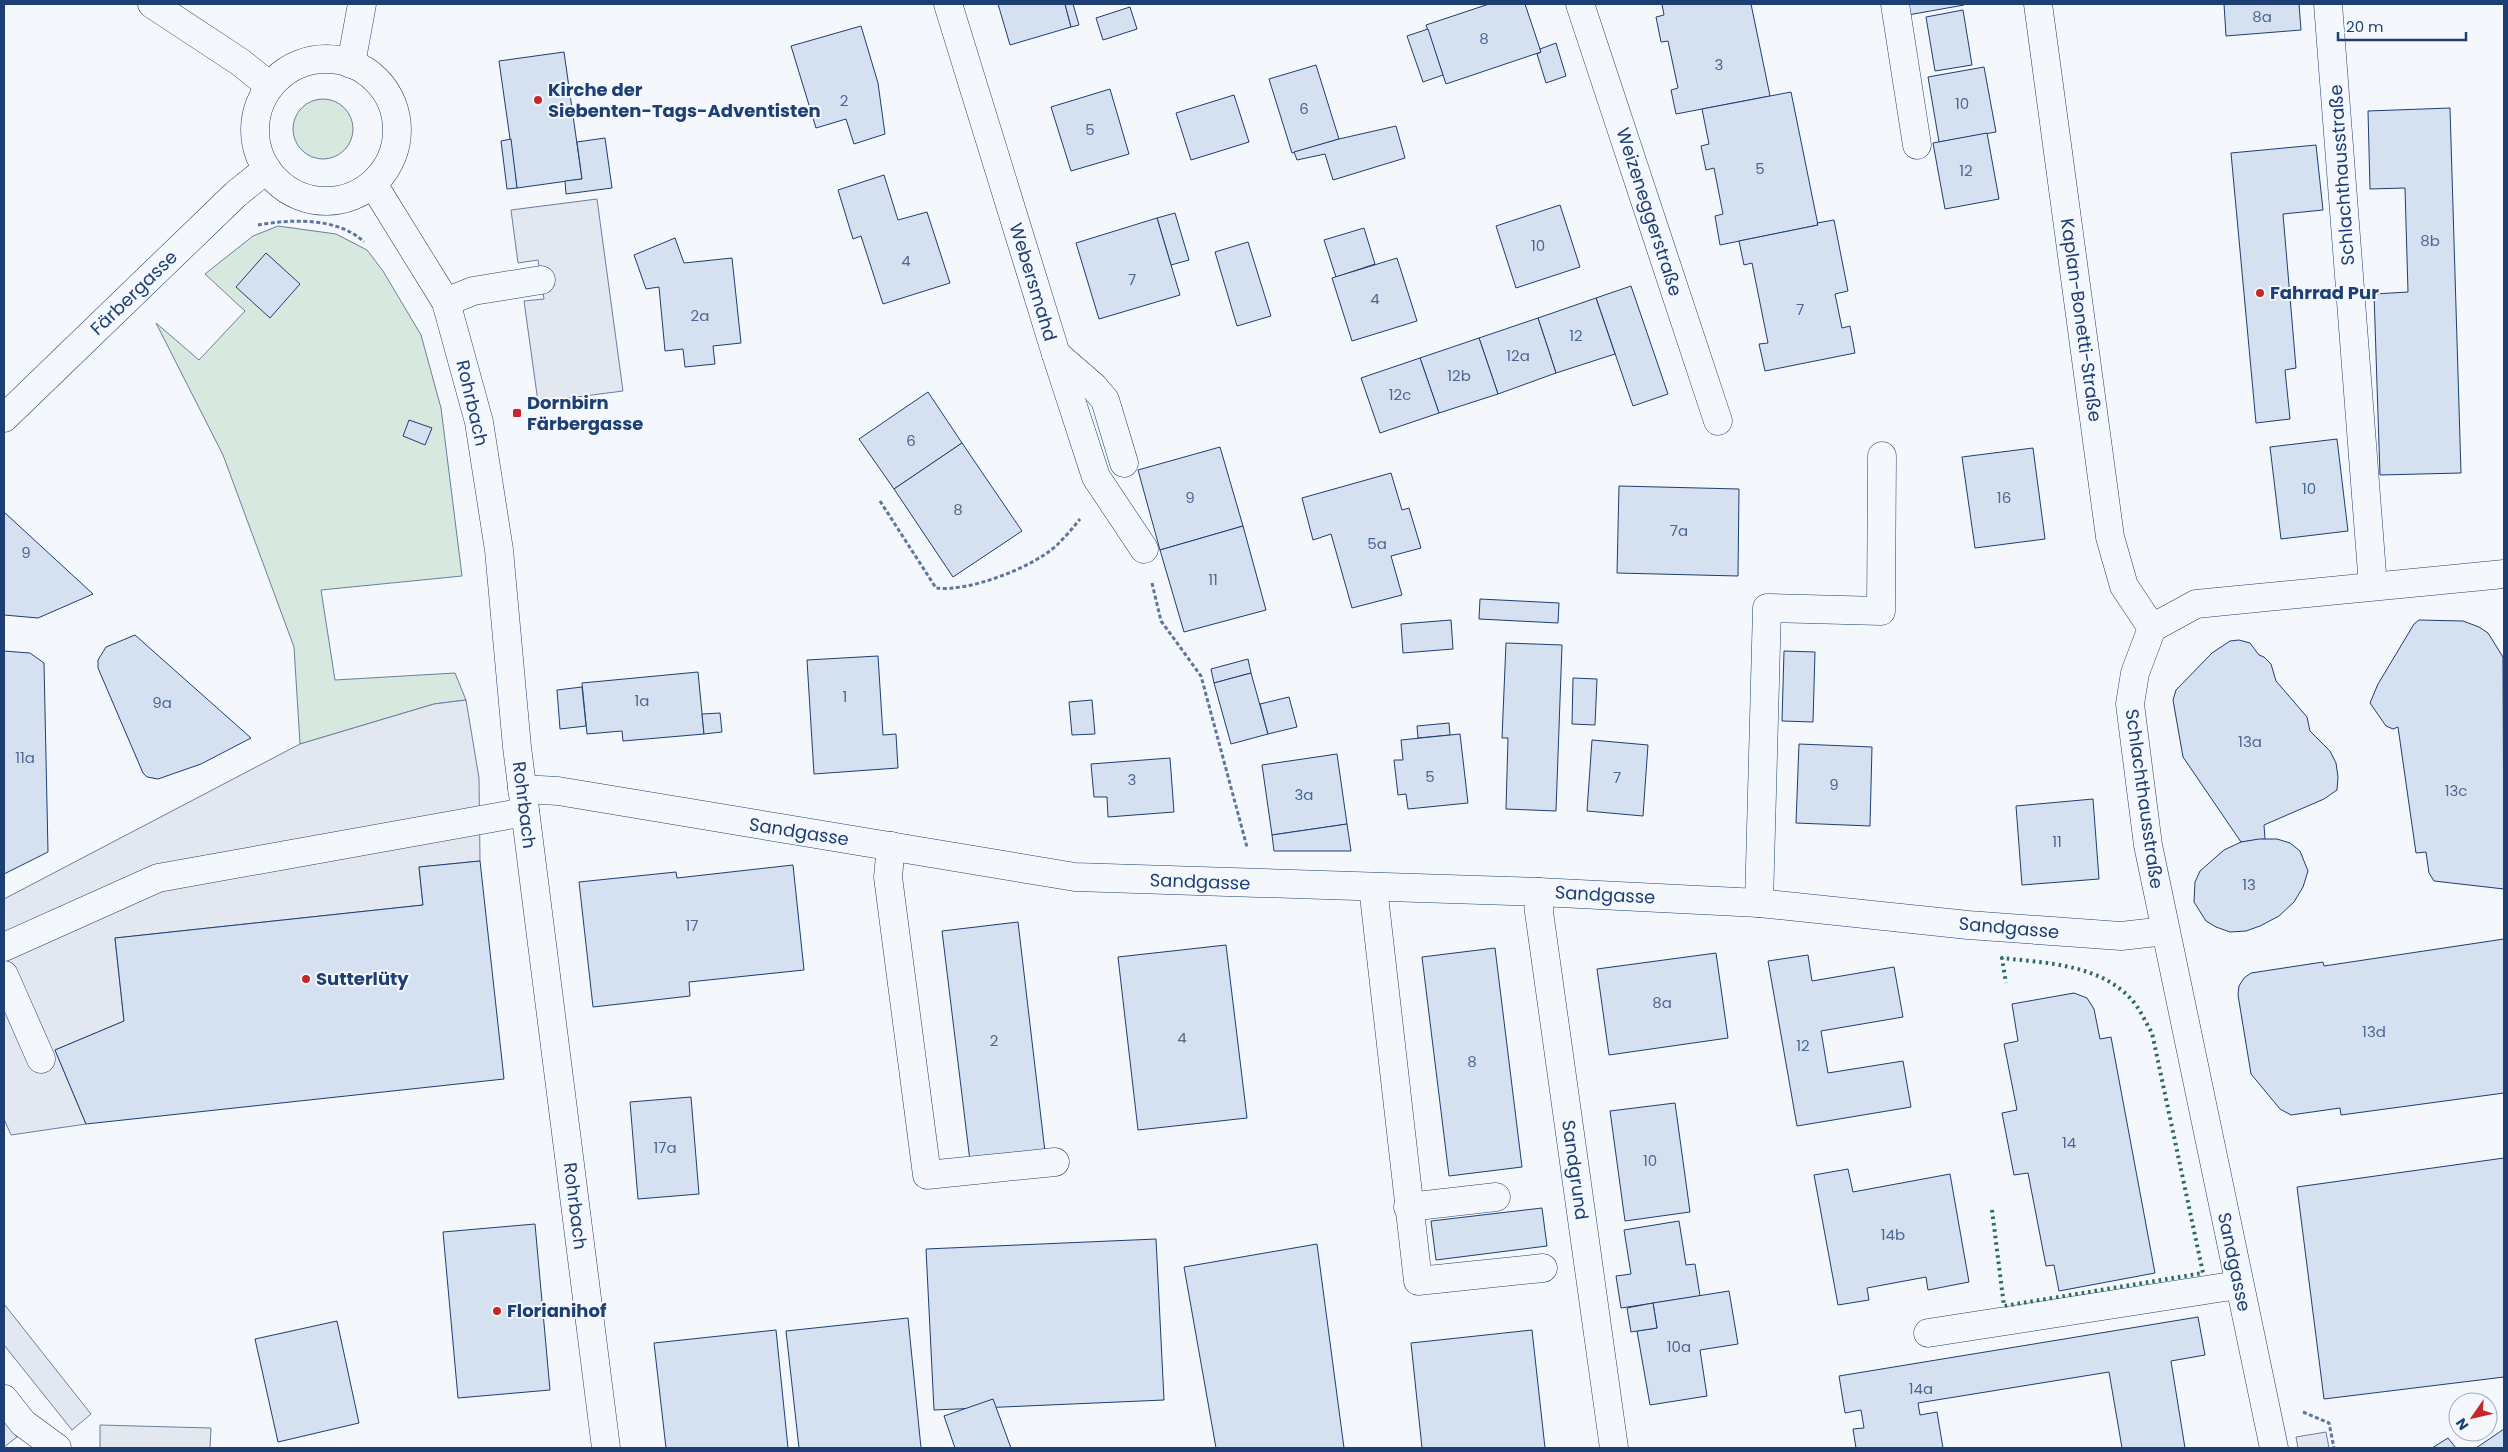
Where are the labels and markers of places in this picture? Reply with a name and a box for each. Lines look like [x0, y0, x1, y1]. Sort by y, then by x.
place label: Kirche der Siebenten-Tags-Adventisten [548, 77, 821, 123]
marker: Kirche der Siebenten-Tags-Adventisten [532, 94, 544, 106]
place label: Fahrrad Pur [2270, 280, 2379, 305]
marker: Fahrrad Pur [2254, 287, 2266, 299]
place label: Dornbirn Färbergasse [527, 390, 643, 436]
marker: Dornbirn Färbergasse [511, 407, 523, 419]
place label: Sutterlüty [316, 966, 409, 991]
marker: Sutterlüty [300, 973, 312, 985]
place label: Florianihof [507, 1298, 607, 1323]
marker: Florianihof [491, 1305, 503, 1317]

